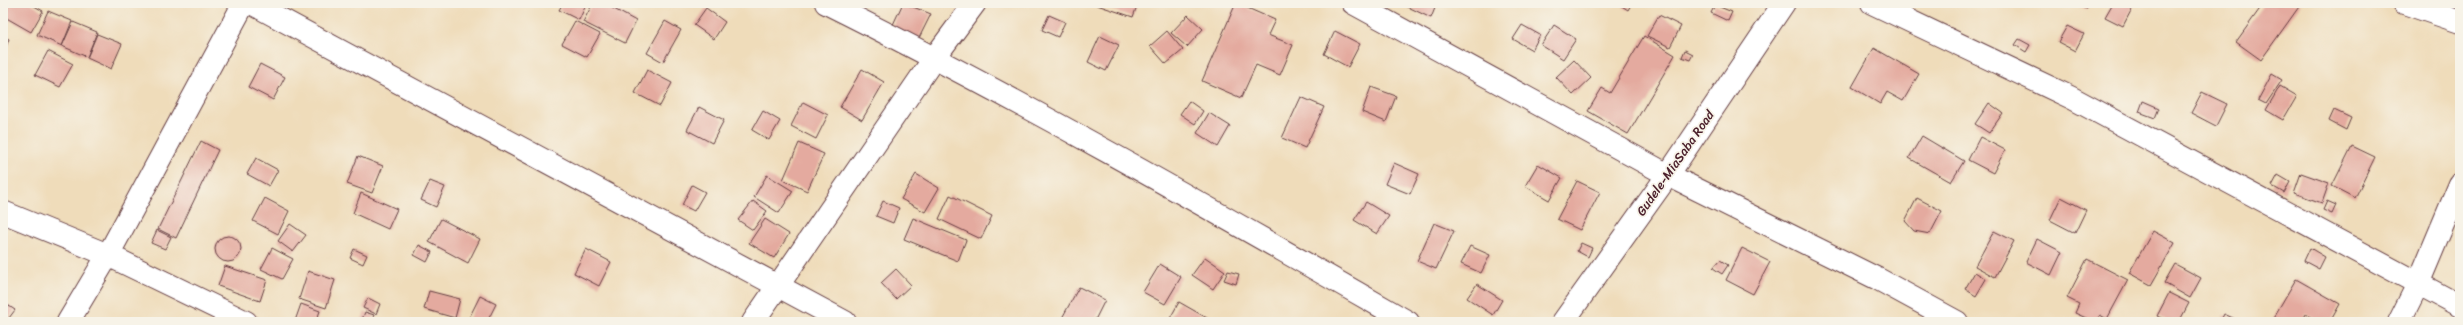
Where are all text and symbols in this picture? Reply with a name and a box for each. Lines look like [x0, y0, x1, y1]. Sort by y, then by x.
street label: Gudele-MiaSaba Road [1630, 104, 1721, 221]

